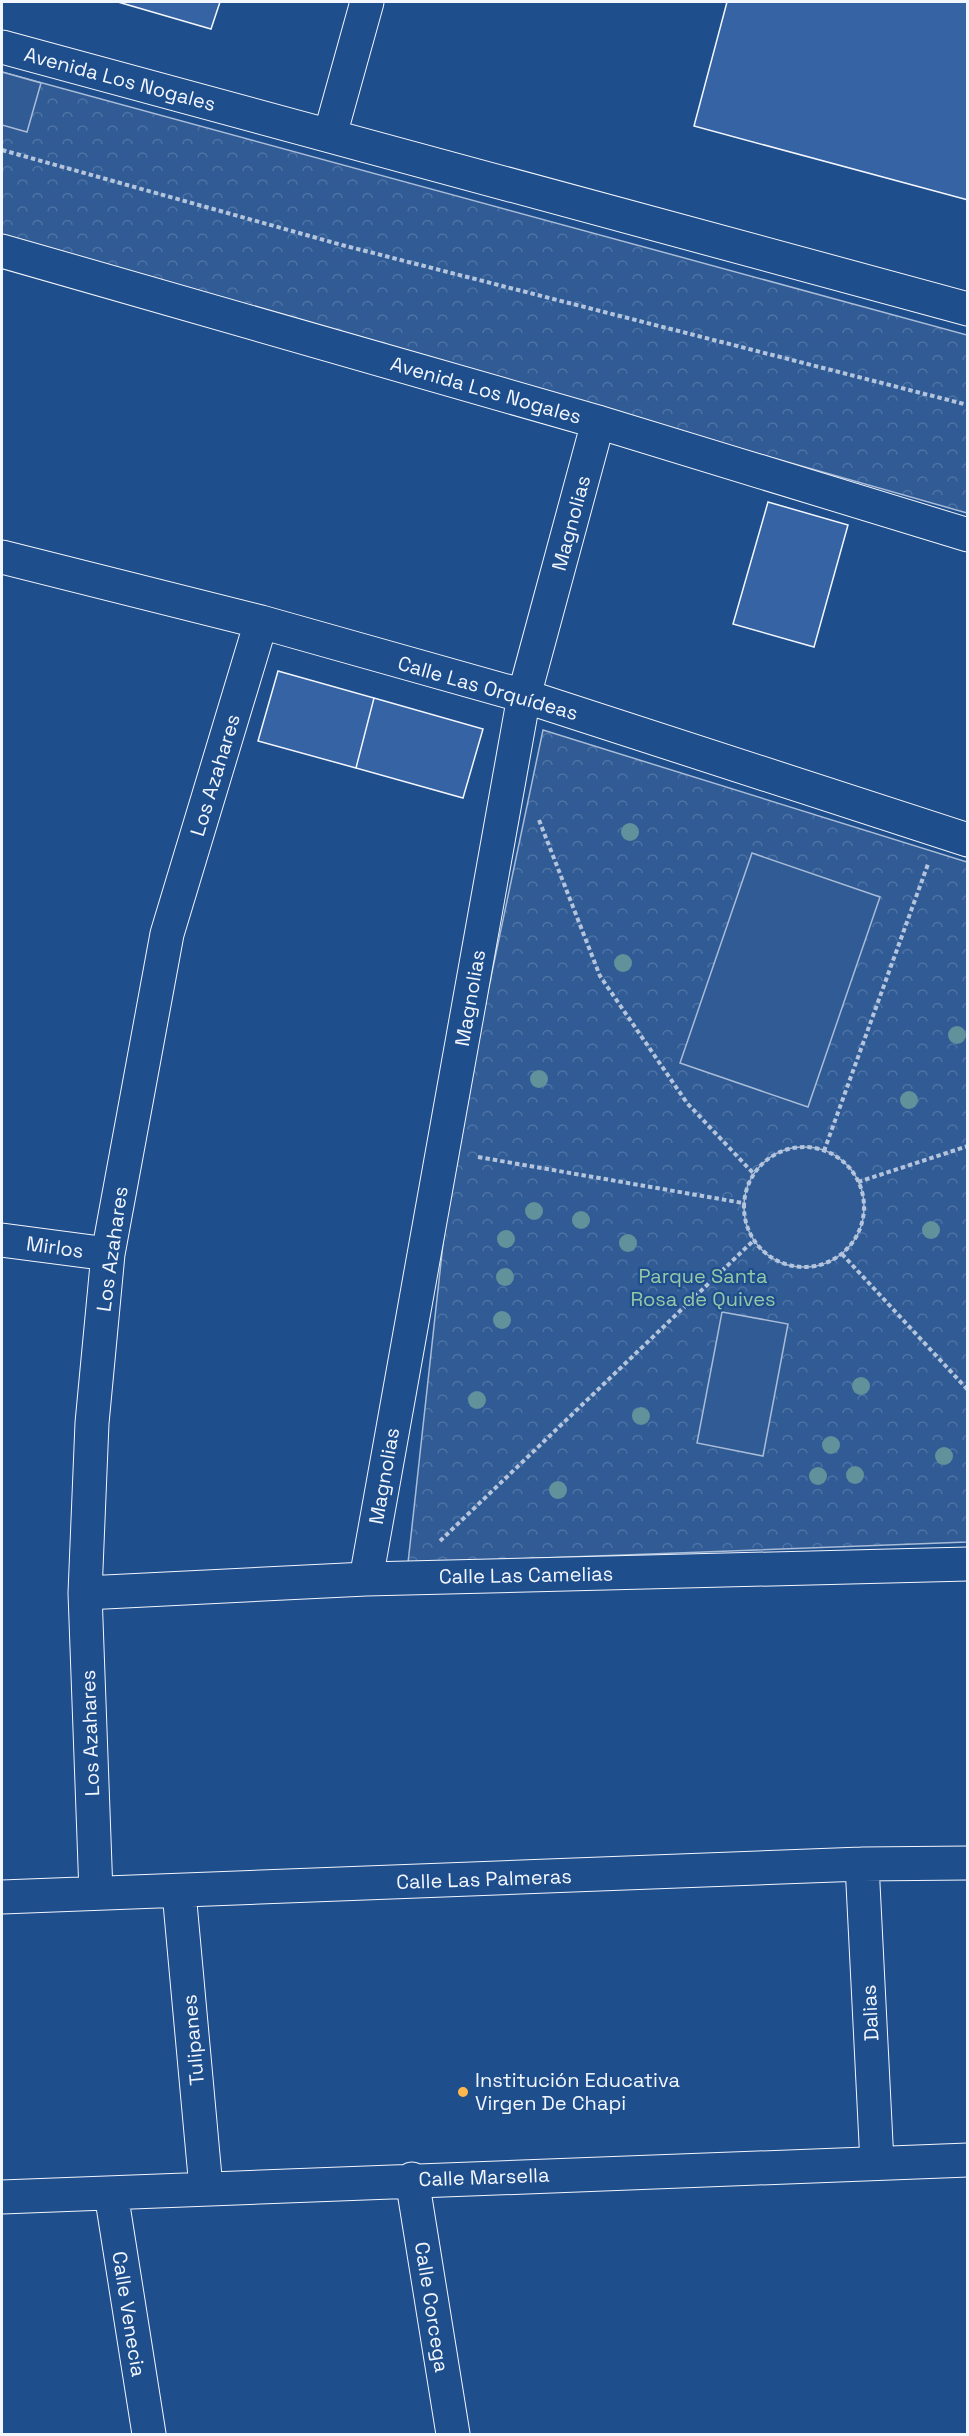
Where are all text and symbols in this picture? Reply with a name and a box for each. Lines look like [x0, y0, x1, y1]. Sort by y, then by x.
street label: Avenida Los Nogales [21, 41, 219, 117]
street label: Avenida Los Nogales [388, 350, 584, 430]
street label: Magnolias [546, 472, 596, 574]
street label: Calle Las Orquídeas [395, 650, 581, 726]
street label: Los Azahares [184, 711, 246, 839]
street label: Magnolias [449, 948, 491, 1048]
street label: Los Azahares [90, 1185, 134, 1313]
street label: Mirlos [25, 1230, 85, 1264]
park label: Parque Santa Rosa de Quives [630, 1263, 776, 1312]
street label: Magnolias [363, 1426, 405, 1526]
street label: Calle Las Camelias [439, 1560, 613, 1590]
street label: Los Azahares [75, 1669, 105, 1797]
street label: Calle Las Palmeras [396, 1863, 572, 1895]
street label: Dalias [856, 1984, 884, 2042]
street label: Tulipanes [176, 1993, 210, 2087]
place label: Institución Educativa Virgen De Chapi [475, 2067, 680, 2116]
marker: Institución Educativa Virgen De Chapi [456, 2085, 470, 2099]
street label: Calle Marsella [418, 2162, 550, 2192]
street label: Calle Corcega [409, 2240, 455, 2374]
street label: Calle Venecia [106, 2249, 152, 2379]

